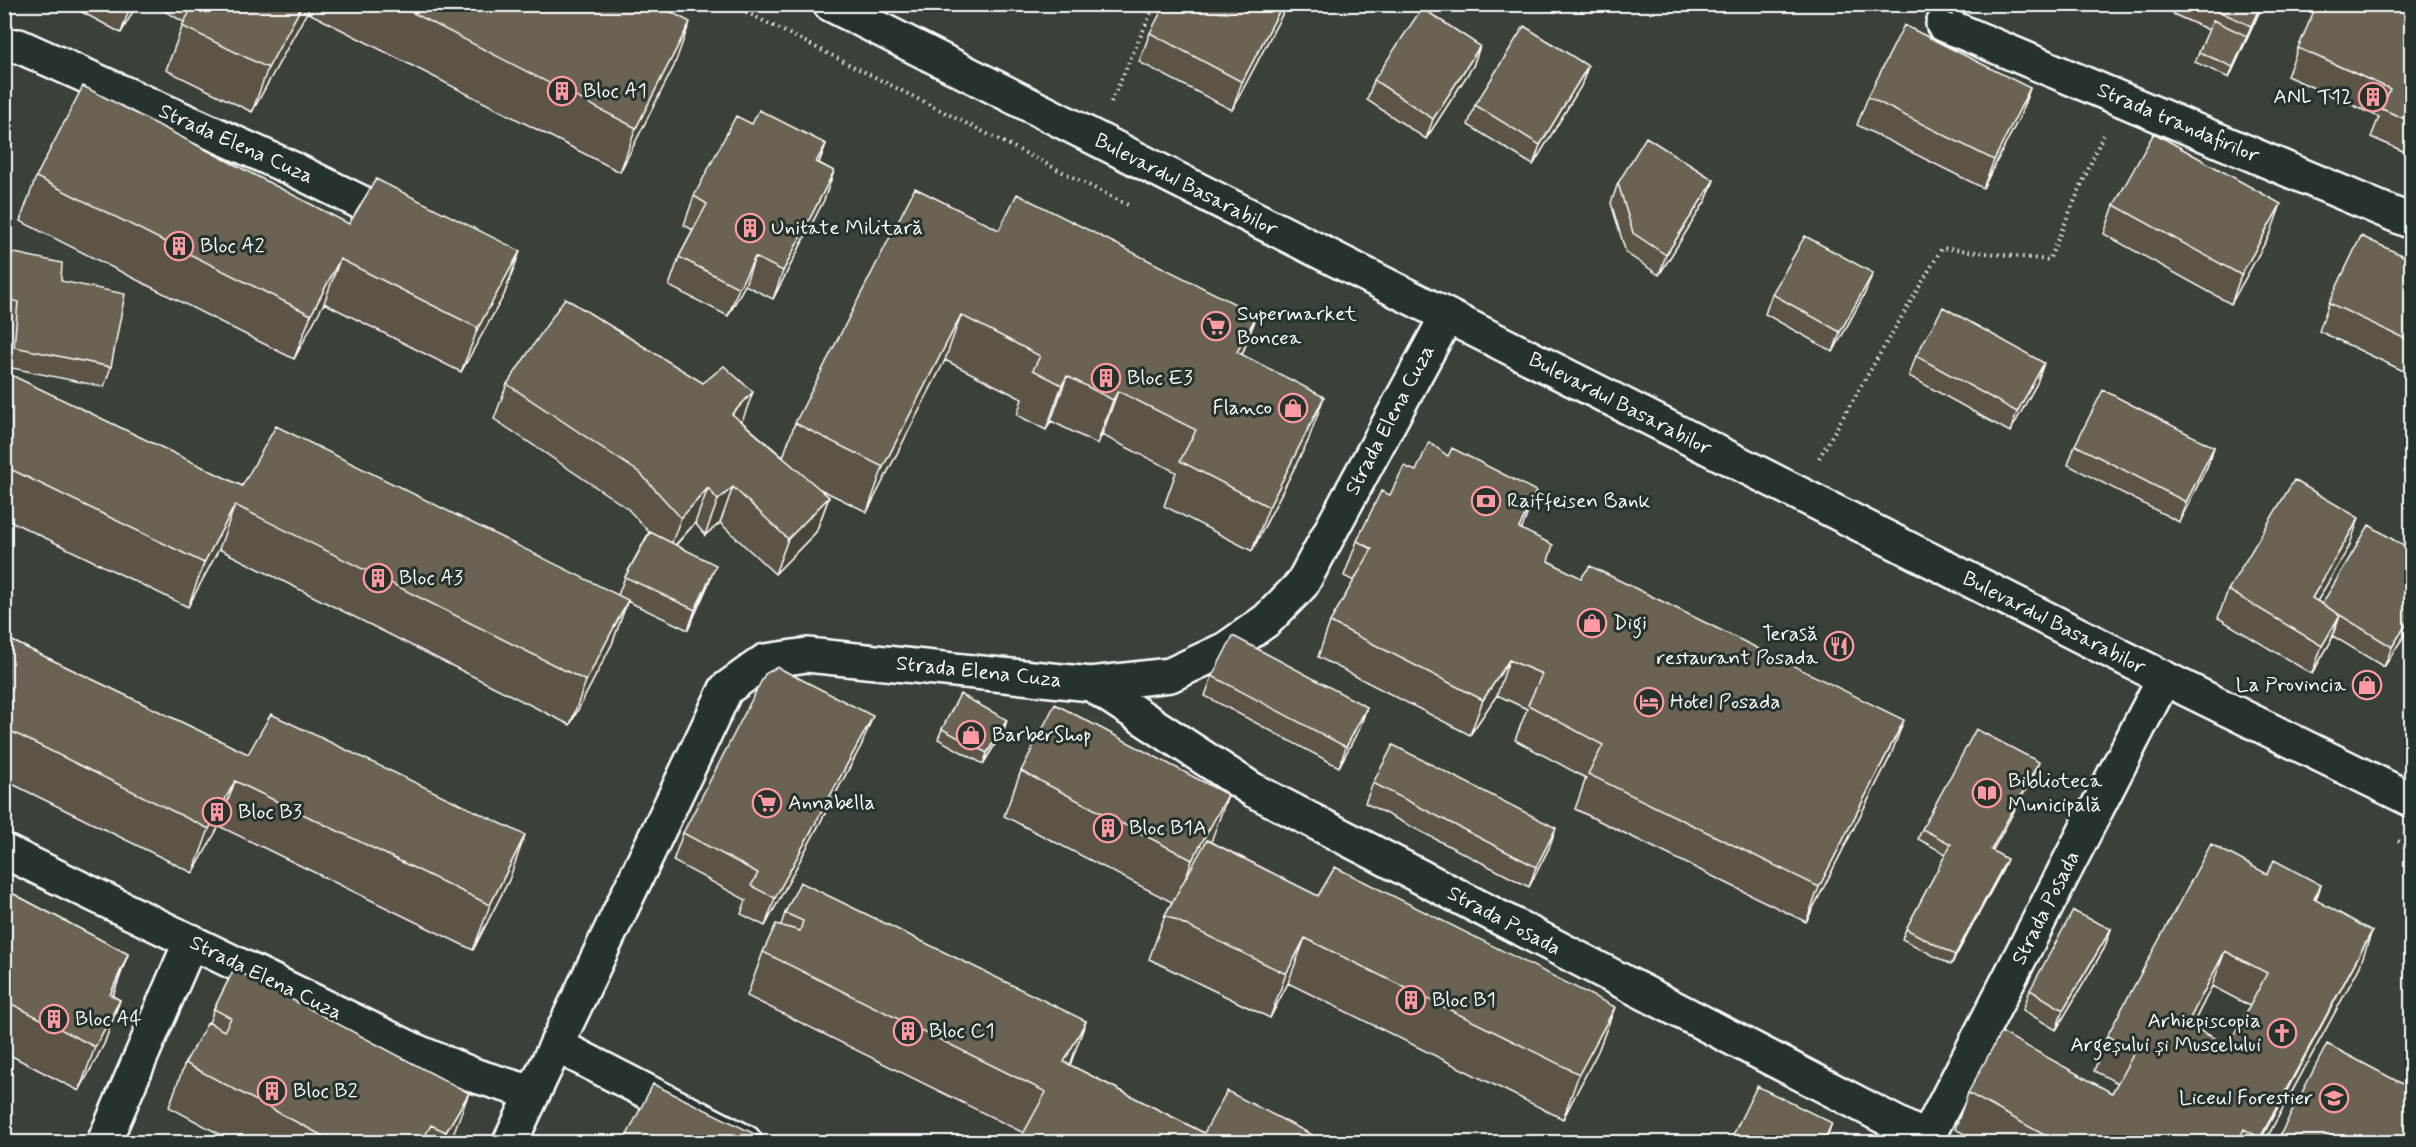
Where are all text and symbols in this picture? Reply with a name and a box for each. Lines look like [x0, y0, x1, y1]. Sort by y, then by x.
building icon: Bloc A1 [546, 75, 578, 107]
street label: Strada trandafirilor [2092, 76, 2264, 170]
place label: Bloc A1 [583, 77, 647, 105]
building icon: ANL T12 [2357, 81, 2389, 113]
place label: ANL T12 [2273, 83, 2352, 111]
street label: Strada Elena Cuza [154, 97, 318, 191]
street label: Bulevardul Basarabilor [1090, 127, 1283, 243]
building icon: Unitate Militară [734, 212, 766, 244]
place label: Unitate Militară [771, 214, 923, 242]
building icon: Bloc A2 [163, 230, 195, 262]
place label: Bloc A2 [200, 232, 265, 260]
place label: Supermarket Boncea [1237, 300, 1357, 352]
supermarket icon: Supermarket Boncea [1200, 310, 1232, 342]
street label: Strada Elena Cuza [1339, 340, 1441, 500]
street label: Bulevardul Basarabilor [1524, 346, 1717, 462]
building icon: Bloc E3 [1090, 362, 1122, 394]
place label: Bloc E3 [1127, 364, 1193, 392]
shop icon: Flanco [1277, 392, 1309, 424]
place label: Flanco [1213, 394, 1272, 422]
bank icon: Raiffeisen Bank [1470, 485, 1502, 517]
place label: Raiffeisen Bank [1507, 487, 1650, 515]
building icon: Bloc A3 [362, 562, 394, 594]
place label: Bloc A3 [399, 564, 464, 592]
street label: Bulevardul Basarabilor [1958, 565, 2151, 681]
shop icon: Digi [1576, 607, 1608, 639]
place label: Digi [1613, 609, 1647, 639]
place label: Terasă restaurant Posada [1657, 620, 1818, 672]
restaurant icon: Terasă restaurant Posada [1823, 630, 1855, 662]
street label: Strada Elena Cuza [895, 649, 1063, 695]
shop icon: La Provincia [2351, 669, 2383, 701]
place label: La Provincia [2236, 671, 2346, 699]
hotel icon: Hotel Posada [1633, 686, 1665, 718]
place label: Hotel Posada [1670, 688, 1780, 716]
shop icon: BarberShop [955, 719, 987, 751]
place label: BarberShop [992, 721, 1092, 749]
place label: Biblioteca Municipală [2008, 767, 2103, 819]
library icon: Biblioteca Municipală [1971, 777, 2003, 809]
supermarket icon: Annabella [751, 787, 783, 819]
place label: Annabella [788, 789, 875, 817]
building icon: Bloc B3 [201, 796, 233, 828]
place label: Bloc B3 [238, 798, 303, 826]
building icon: Bloc B1A [1092, 812, 1124, 844]
place label: Bloc B1A [1129, 814, 1207, 842]
street label: Strada Posada [2005, 846, 2087, 970]
street label: Strada Posada [1442, 879, 1566, 963]
street label: Strada Elena Cuza [185, 929, 347, 1027]
building icon: Bloc B1 [1395, 984, 1427, 1016]
place label: Bloc B1 [1432, 986, 1496, 1014]
building icon: Bloc A4 [38, 1003, 70, 1035]
place label: Bloc A4 [75, 1005, 142, 1033]
place label: Arhiepiscopia Argeșului și Muscelului [2070, 1007, 2261, 1061]
building icon: Bloc C1 [892, 1015, 924, 1047]
place label: Bloc C1 [929, 1017, 995, 1045]
church icon: Arhiepiscopia Argeșului și Muscelului [2266, 1017, 2298, 1049]
building icon: Bloc B2 [256, 1075, 288, 1107]
place label: Bloc B2 [293, 1077, 358, 1105]
school or university icon: Liceul Forestier [2318, 1082, 2350, 1114]
place label: Liceul Forestier [2179, 1084, 2313, 1112]

